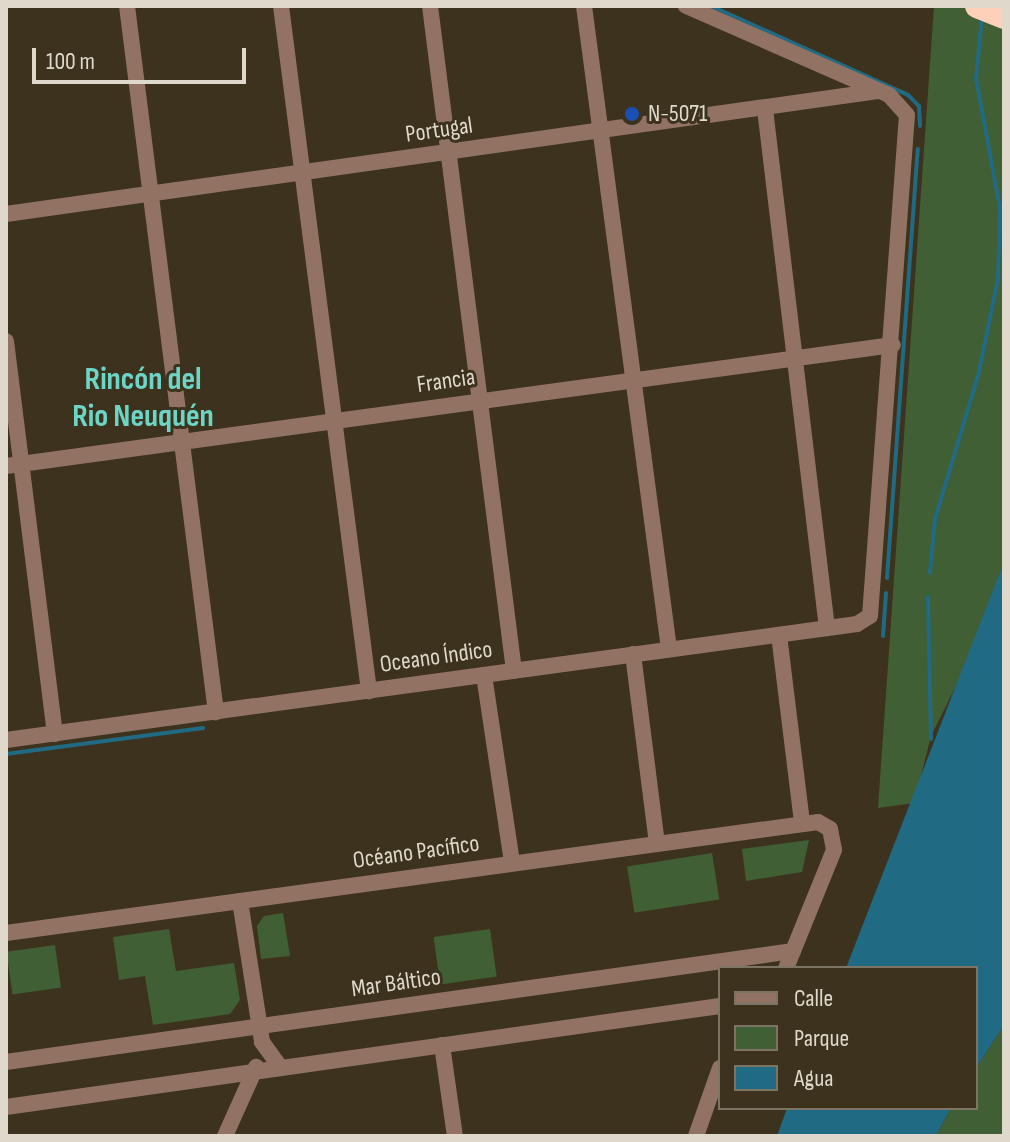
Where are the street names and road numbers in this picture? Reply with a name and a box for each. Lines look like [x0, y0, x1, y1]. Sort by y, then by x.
street label: Portugal [404, 111, 474, 149]
street label: Francia [415, 363, 477, 399]
street label: Oceano Índico [378, 635, 494, 679]
street label: Océano Pacífico [351, 829, 481, 875]
street label: Mar Báltico [349, 962, 443, 1004]

